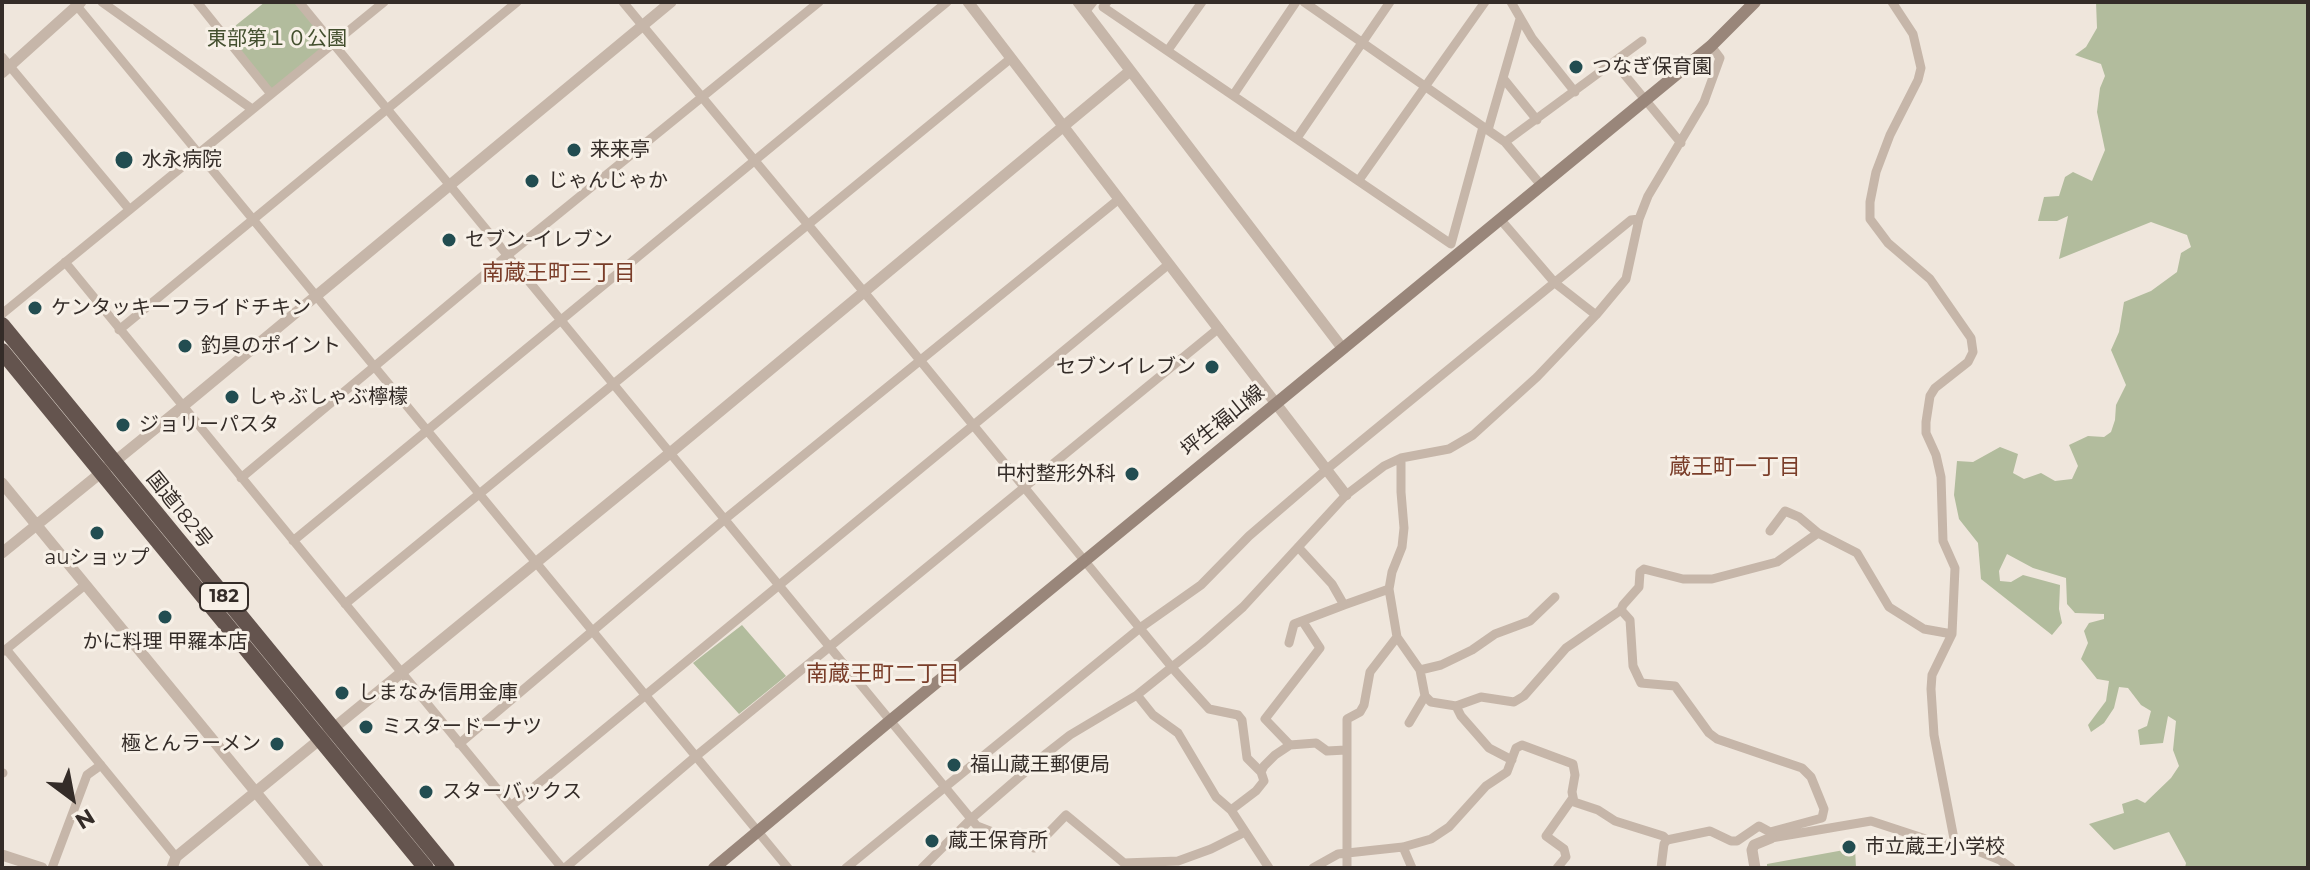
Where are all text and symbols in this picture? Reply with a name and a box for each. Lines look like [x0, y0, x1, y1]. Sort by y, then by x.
park label: 東部第１０公園 [207, 27, 347, 51]
place label: つなぎ保育園 [1592, 55, 1712, 79]
marker: つなぎ保育園 [1567, 58, 1585, 76]
place label: 来来亭 [590, 138, 650, 162]
marker: 来来亭 [565, 141, 583, 159]
place label: 水永病院 [142, 148, 222, 172]
marker: 水永病院 [113, 149, 135, 171]
place label: じゃんじゃか [548, 169, 668, 193]
marker: じゃんじゃか [523, 172, 541, 190]
place label: セブン-イレブン [465, 228, 613, 252]
marker: セブン-イレブン [440, 231, 458, 249]
district label: 南蔵王町三丁目 [482, 261, 636, 287]
place label: ケンタッキーフライドチキン [51, 296, 311, 320]
marker: ケンタッキーフライドチキン [26, 299, 44, 317]
place label: 釣具のポイント [201, 334, 341, 358]
marker: 釣具のポイント [176, 337, 194, 355]
place label: セブンイレブン [1056, 355, 1196, 379]
marker: セブンイレブン [1203, 358, 1221, 376]
street label: 坪生福山線 [1177, 380, 1269, 462]
place label: しゃぶしゃぶ檸檬 [248, 385, 408, 409]
marker: しゃぶしゃぶ檸檬 [223, 388, 241, 406]
place label: ジョリーパスタ [139, 413, 279, 437]
marker: ジョリーパスタ [114, 416, 132, 434]
district label: 蔵王町一丁目 [1669, 455, 1801, 481]
place label: 中村整形外科 [996, 462, 1116, 486]
marker: 中村整形外科 [1123, 465, 1141, 483]
street label: 国道182号 [141, 467, 217, 553]
marker: auショップ [88, 524, 106, 542]
place label: auショップ [44, 546, 150, 570]
road number: 182 [200, 583, 248, 611]
marker: かに料理 甲羅本店 [156, 608, 174, 626]
place label: かに料理 甲羅本店 [82, 630, 248, 654]
district label: 南蔵王町二丁目 [806, 662, 960, 688]
place label: しまなみ信用金庫 [358, 681, 518, 705]
marker: しまなみ信用金庫 [333, 684, 351, 702]
place label: ミスタードーナツ [382, 715, 542, 739]
marker: ミスタードーナツ [357, 718, 375, 736]
place label: 極とんラーメン [121, 732, 261, 756]
marker: 極とんラーメン [268, 735, 286, 753]
place label: 福山蔵王郵便局 [970, 753, 1110, 777]
marker: 福山蔵王郵便局 [945, 756, 963, 774]
north arrow [32, 758, 112, 838]
place label: スターバックス [442, 780, 582, 804]
marker: スターバックス [417, 783, 435, 801]
text: N [70, 803, 100, 835]
place label: 蔵王保育所 [948, 829, 1048, 853]
marker: 蔵王保育所 [923, 832, 941, 850]
place label: 市立蔵王小学校 [1865, 835, 2005, 859]
marker: 市立蔵王小学校 [1840, 838, 1858, 856]

